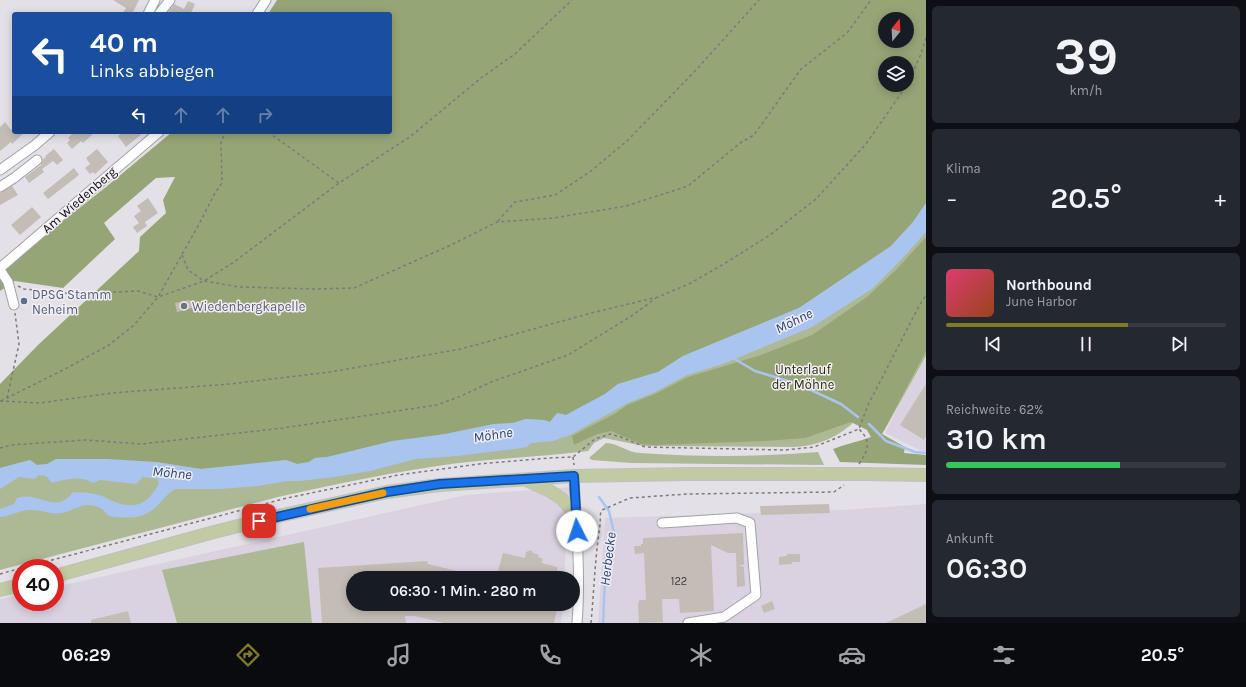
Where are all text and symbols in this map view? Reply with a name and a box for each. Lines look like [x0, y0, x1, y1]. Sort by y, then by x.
north arrow [878, 12, 914, 48]
map controls [878, 12, 914, 92]
text: 40 m [90, 26, 158, 59]
text: 39 [1054, 26, 1118, 87]
icon: left [24, 28, 76, 80]
button: layers [878, 56, 914, 92]
text: Links abbiegen [90, 60, 215, 82]
text: km/h [1070, 83, 1102, 98]
icon: left [128, 104, 150, 126]
icon: ahead [170, 104, 192, 126]
icon: ahead [212, 104, 234, 126]
icon: right [254, 104, 276, 126]
text: Klima [946, 161, 981, 176]
street label: Am Wiedenberg [39, 163, 120, 236]
text: 20.5° [1050, 180, 1122, 216]
text: − [946, 186, 958, 212]
text: + [1214, 186, 1226, 212]
text: Northbound [1006, 276, 1092, 294]
place label: DPSG Stamm Neheim [32, 287, 111, 317]
text: June Harbor [1006, 294, 1077, 309]
marker: DPSG Stamm Neheim [19, 296, 29, 306]
place label: Wiedenbergkapelle [192, 299, 306, 314]
marker: Wiedenbergkapelle [179, 301, 189, 311]
water label: Möhne [773, 305, 816, 337]
icon: previous [982, 333, 1004, 355]
icon: pause [1075, 333, 1097, 355]
icon: next [1168, 333, 1190, 355]
park label: Unterlauf der Möhne [772, 362, 835, 392]
text: Reichweite · 62% [946, 402, 1044, 417]
text: 310 km [946, 421, 1047, 457]
water label: Möhne [472, 423, 514, 446]
water label: Möhne [152, 463, 193, 483]
pin [242, 504, 276, 538]
icon: arrive [248, 510, 270, 532]
position arrow [556, 510, 598, 552]
water label: Herbecke [596, 531, 620, 587]
text: Ankunft [946, 531, 994, 546]
text: 06:30 [946, 550, 1027, 586]
speed limit sign: 40 [12, 559, 64, 611]
house number: 122 [671, 575, 687, 588]
text: 06:30 · 1 Min. · 280 m [390, 582, 536, 600]
icon: directions [234, 641, 262, 669]
icon: music [385, 641, 413, 669]
icon: phone [536, 641, 564, 669]
icon: climate [687, 641, 715, 669]
icon: car [838, 641, 866, 669]
icon: filters [990, 641, 1018, 669]
text: 06:29 [62, 644, 111, 666]
text: 20.5° [1141, 644, 1184, 666]

